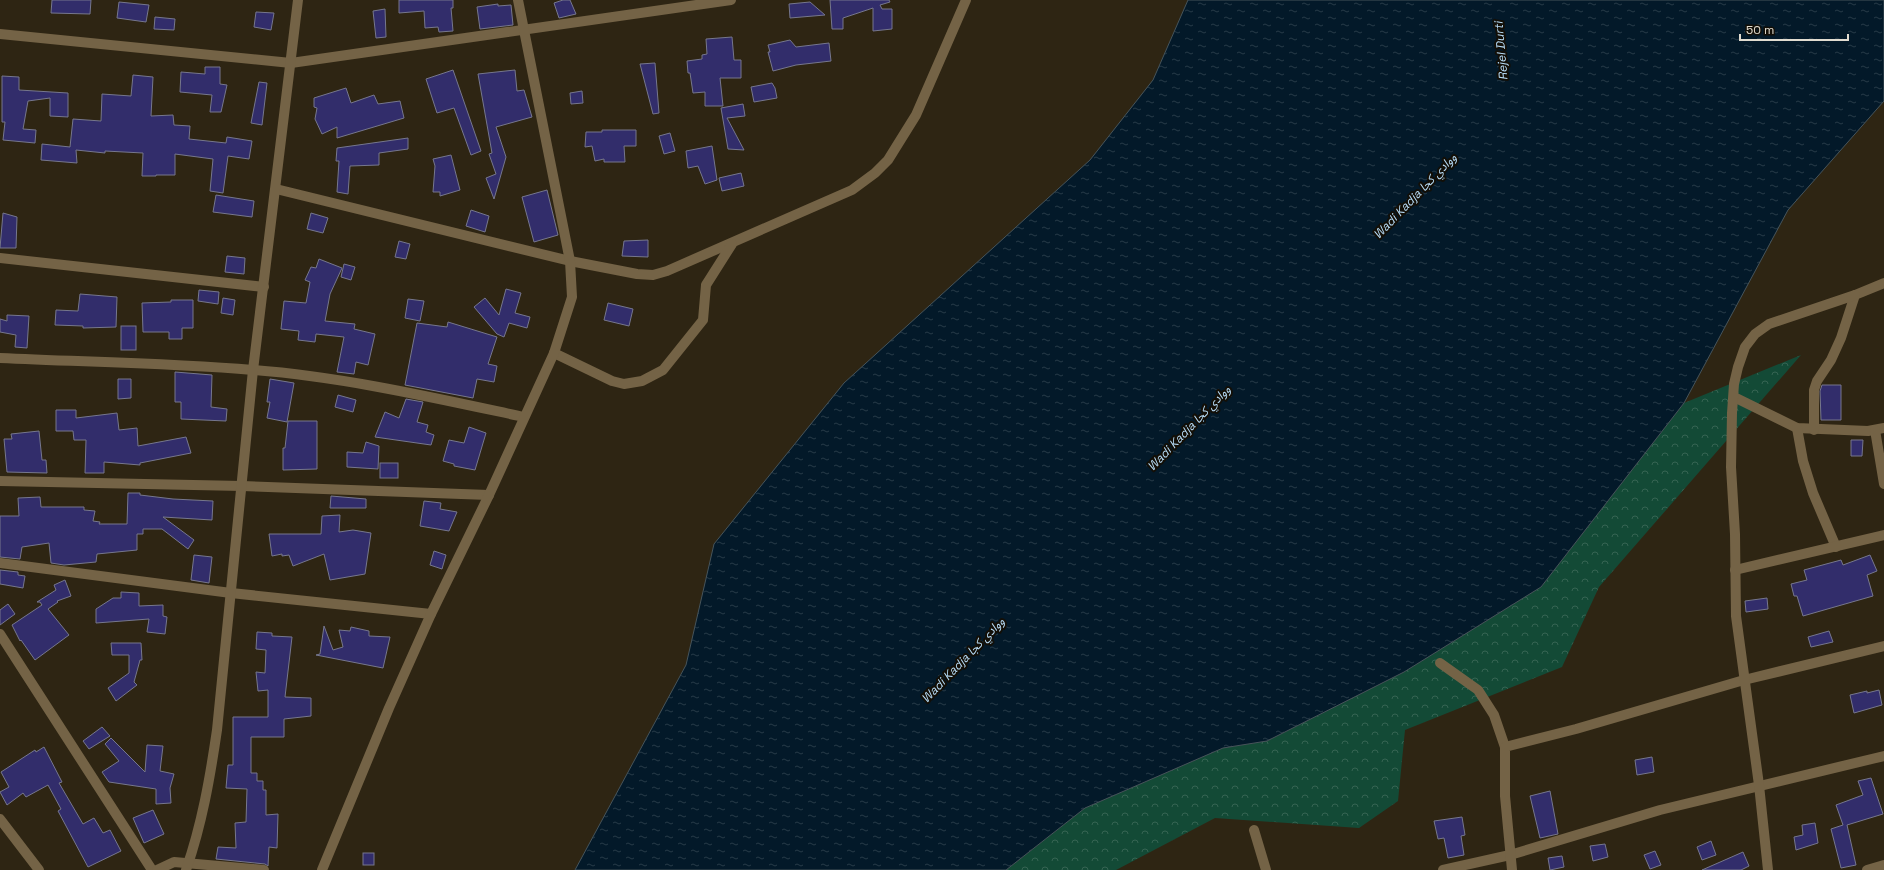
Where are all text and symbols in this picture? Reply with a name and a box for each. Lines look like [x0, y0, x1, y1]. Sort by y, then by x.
scale bar [1740, 16, 1848, 42]
water label: Rejel Durti [1490, 19, 1512, 81]
text: 50 m [1746, 22, 1774, 38]
water label: Wadi Kadja ووادي كجا [1370, 149, 1462, 244]
water label: Wadi Kadja ووادي كجا [1144, 381, 1236, 476]
water label: Wadi Kadja ووادي كجا [918, 613, 1010, 708]

